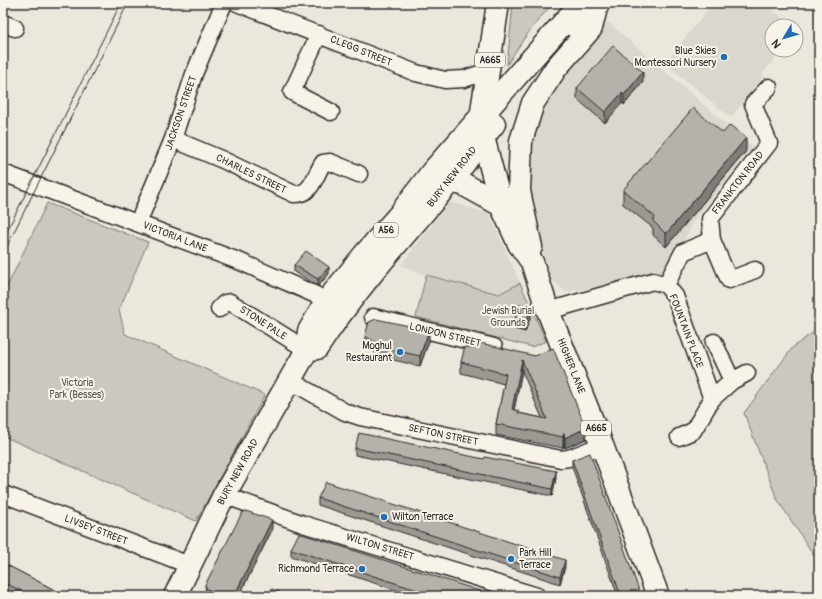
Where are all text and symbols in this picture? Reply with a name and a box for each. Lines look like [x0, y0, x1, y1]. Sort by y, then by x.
north arrow [764, 18, 804, 58]
street label: CLEGG STREET [328, 33, 394, 69]
text: N [769, 36, 784, 51]
place label: Blue Skies Montessori Nursery [635, 45, 717, 69]
marker: Blue Skies Montessori Nursery [719, 52, 729, 62]
road number: A665 [475, 53, 505, 67]
street label: JACKSON STREET [163, 74, 199, 152]
street label: BURY NEW ROAD [425, 144, 479, 210]
street label: FRANKTON ROAD [710, 149, 766, 217]
street label: CHARLES STREET [214, 152, 289, 196]
street label: VICTORIA LANE [141, 219, 209, 255]
road number: A56 [374, 223, 398, 237]
street label: FOUNTAIN PLACE [666, 292, 706, 370]
street label: STONE PALE [237, 303, 289, 343]
park label: Jewish Burial Grounds [482, 305, 534, 329]
street label: LONDON STREET [408, 320, 483, 350]
street label: HIGHER LANE [554, 336, 588, 396]
place label: Moghul Restaurant [346, 340, 393, 364]
marker: Moghul Restaurant [395, 347, 405, 357]
park label: Victoria Park (Besses) [49, 377, 105, 401]
road number: A665 [581, 421, 611, 435]
street label: SEFTON STREET [407, 422, 479, 448]
street label: BURY NEW ROAD [215, 437, 261, 507]
place label: Wilton Terrace [392, 511, 454, 523]
street label: LIVSEY STREET [63, 512, 130, 548]
marker: Wilton Terrace [379, 512, 389, 522]
street label: WILTON STREET [345, 531, 416, 563]
place label: Park Hill Terrace [519, 547, 552, 571]
marker: Park Hill Terrace [506, 554, 516, 564]
place label: Richmond Terrace [278, 563, 354, 575]
marker: Richmond Terrace [357, 564, 367, 574]

